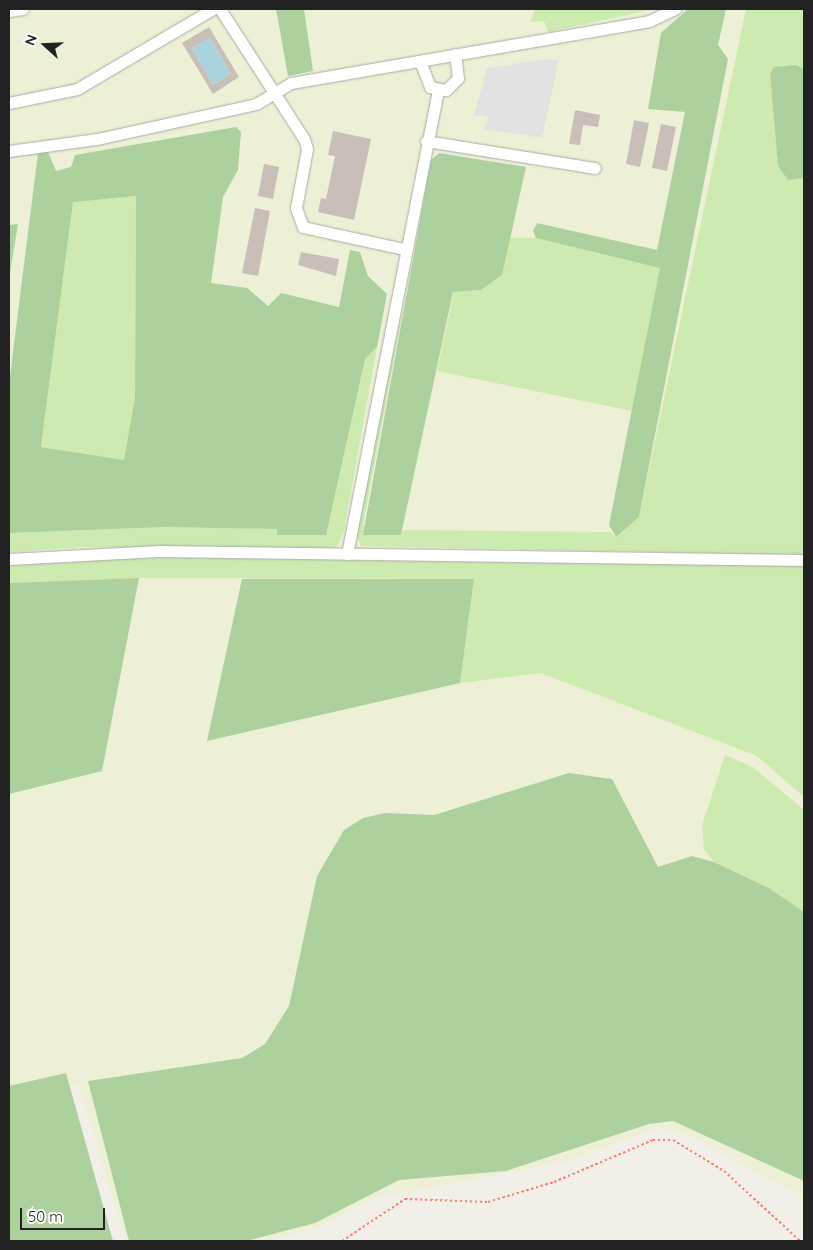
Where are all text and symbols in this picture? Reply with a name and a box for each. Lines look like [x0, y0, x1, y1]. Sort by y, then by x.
north arrow [20, 20, 70, 70]
text: N [21, 32, 41, 48]
scale bar [22, 1198, 108, 1230]
text: 50 m [28, 1207, 63, 1226]

